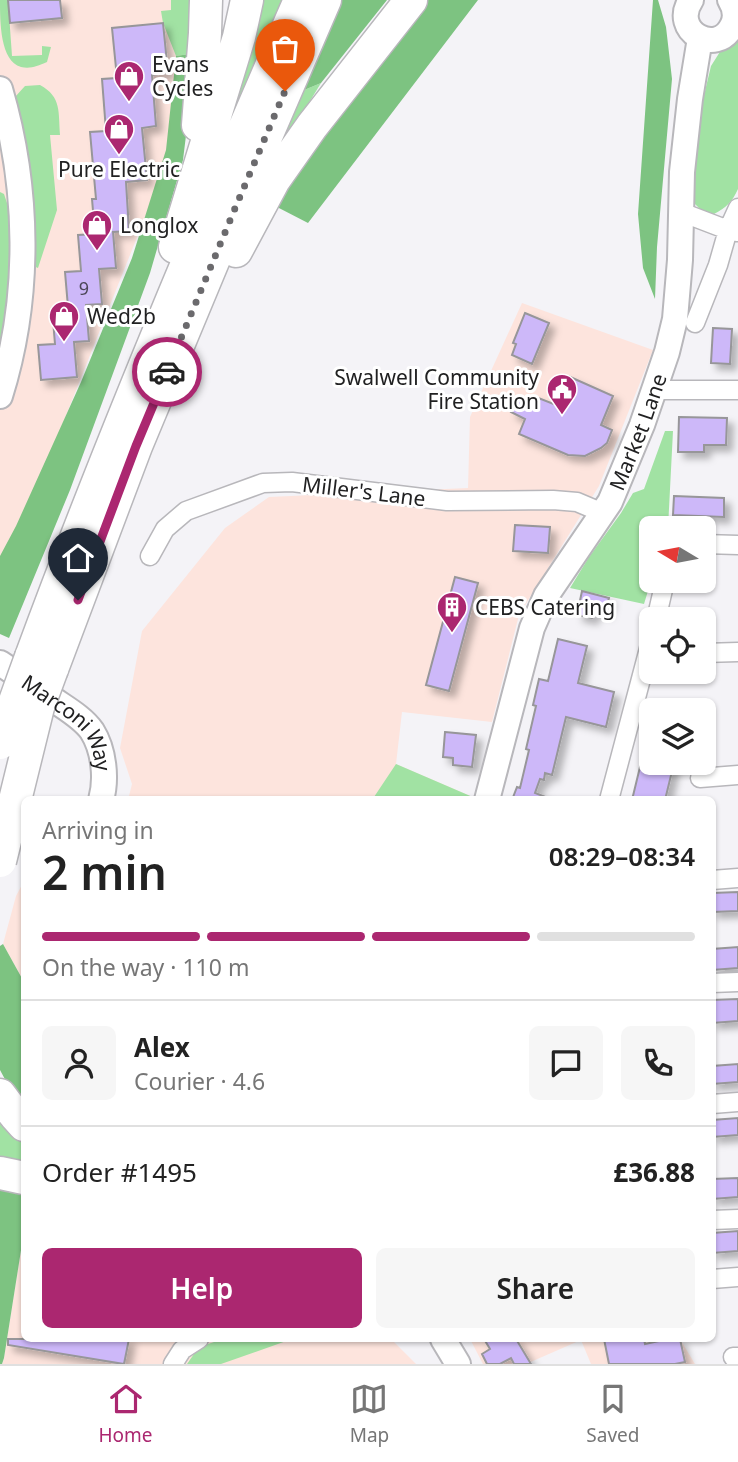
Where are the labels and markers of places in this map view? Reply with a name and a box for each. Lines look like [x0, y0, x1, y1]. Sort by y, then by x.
pin [255, 19, 315, 91]
place label: Evans Cycles [152, 50, 213, 102]
shop icon: Evans Cycles [112, 59, 146, 103]
shop icon: Pure Electric [102, 112, 136, 156]
place label: Pure Electric [58, 155, 180, 183]
shop icon: Longlox [80, 208, 114, 252]
place label: Longlox [120, 211, 198, 239]
shop icon: Wed2b [47, 299, 81, 343]
place label: Wed2b [87, 302, 156, 330]
place label: Swalwell Community Fire Station [334, 363, 539, 415]
public building icon: Swalwell Community Fire Station [545, 372, 579, 416]
pin [48, 528, 108, 600]
building icon: CEBS Catering [435, 590, 469, 634]
place label: CEBS Catering [475, 593, 615, 621]

